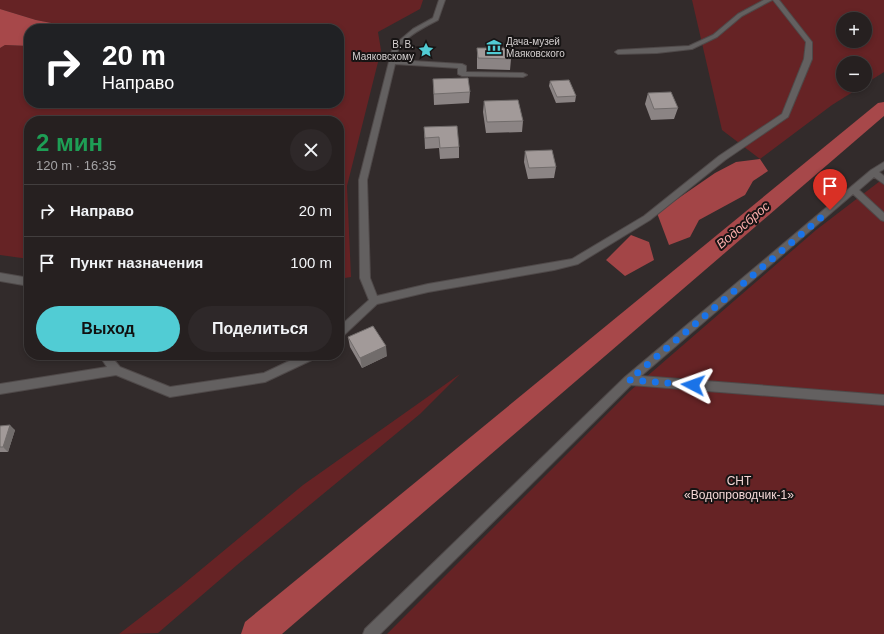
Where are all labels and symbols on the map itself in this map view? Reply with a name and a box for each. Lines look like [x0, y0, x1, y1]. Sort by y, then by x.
place label: Дача-музей Маяковского [506, 36, 565, 59]
museum icon: Дача-музей Маяковского [485, 38, 503, 56]
place label: В. В. Маяковскому [352, 39, 414, 62]
place icon: В. В. Маяковскому [417, 41, 435, 59]
pin [813, 169, 847, 210]
water label: Водосброс [713, 198, 773, 252]
position arrow [672, 364, 714, 406]
park label: СНТ «Водопроводчик-1» [684, 474, 794, 502]

